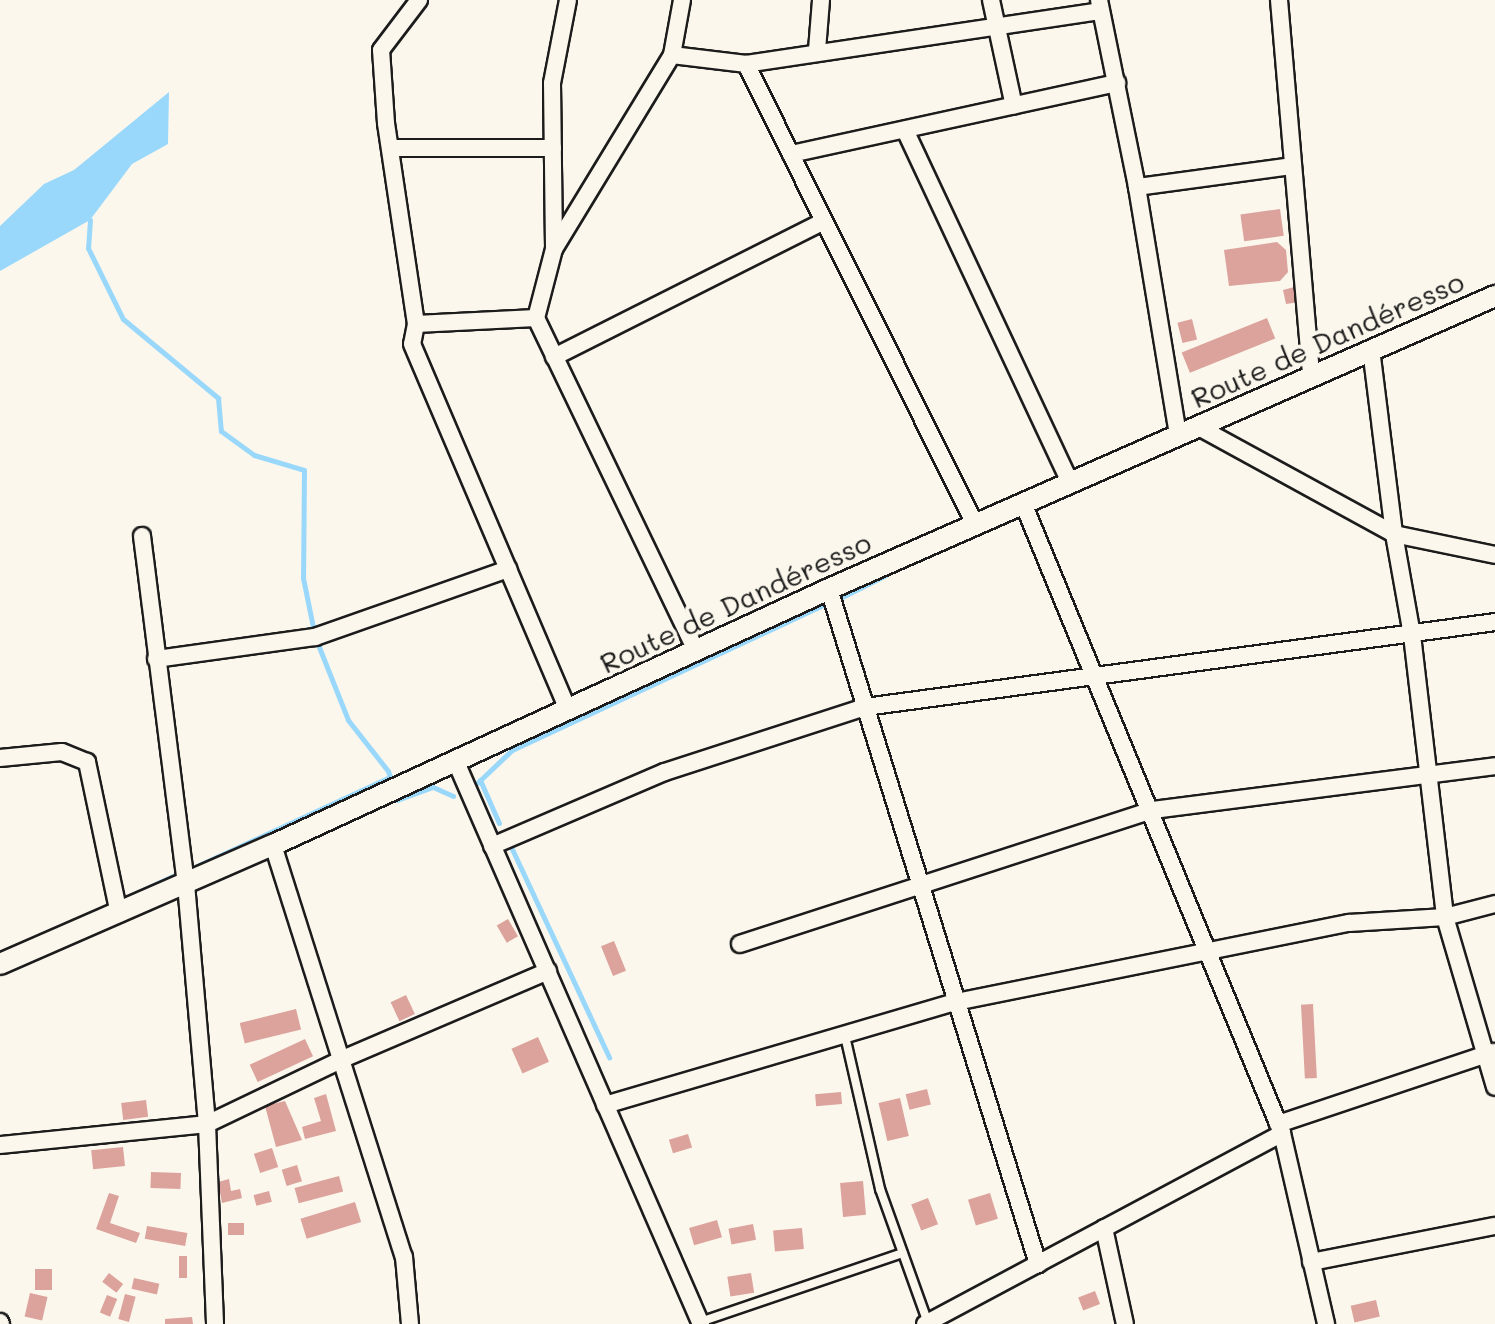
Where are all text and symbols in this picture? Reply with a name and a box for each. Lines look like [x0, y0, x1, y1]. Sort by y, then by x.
street label: Route de Dandéresso [1185, 264, 1469, 414]
street label: Route de Dandéresso [594, 524, 876, 680]

